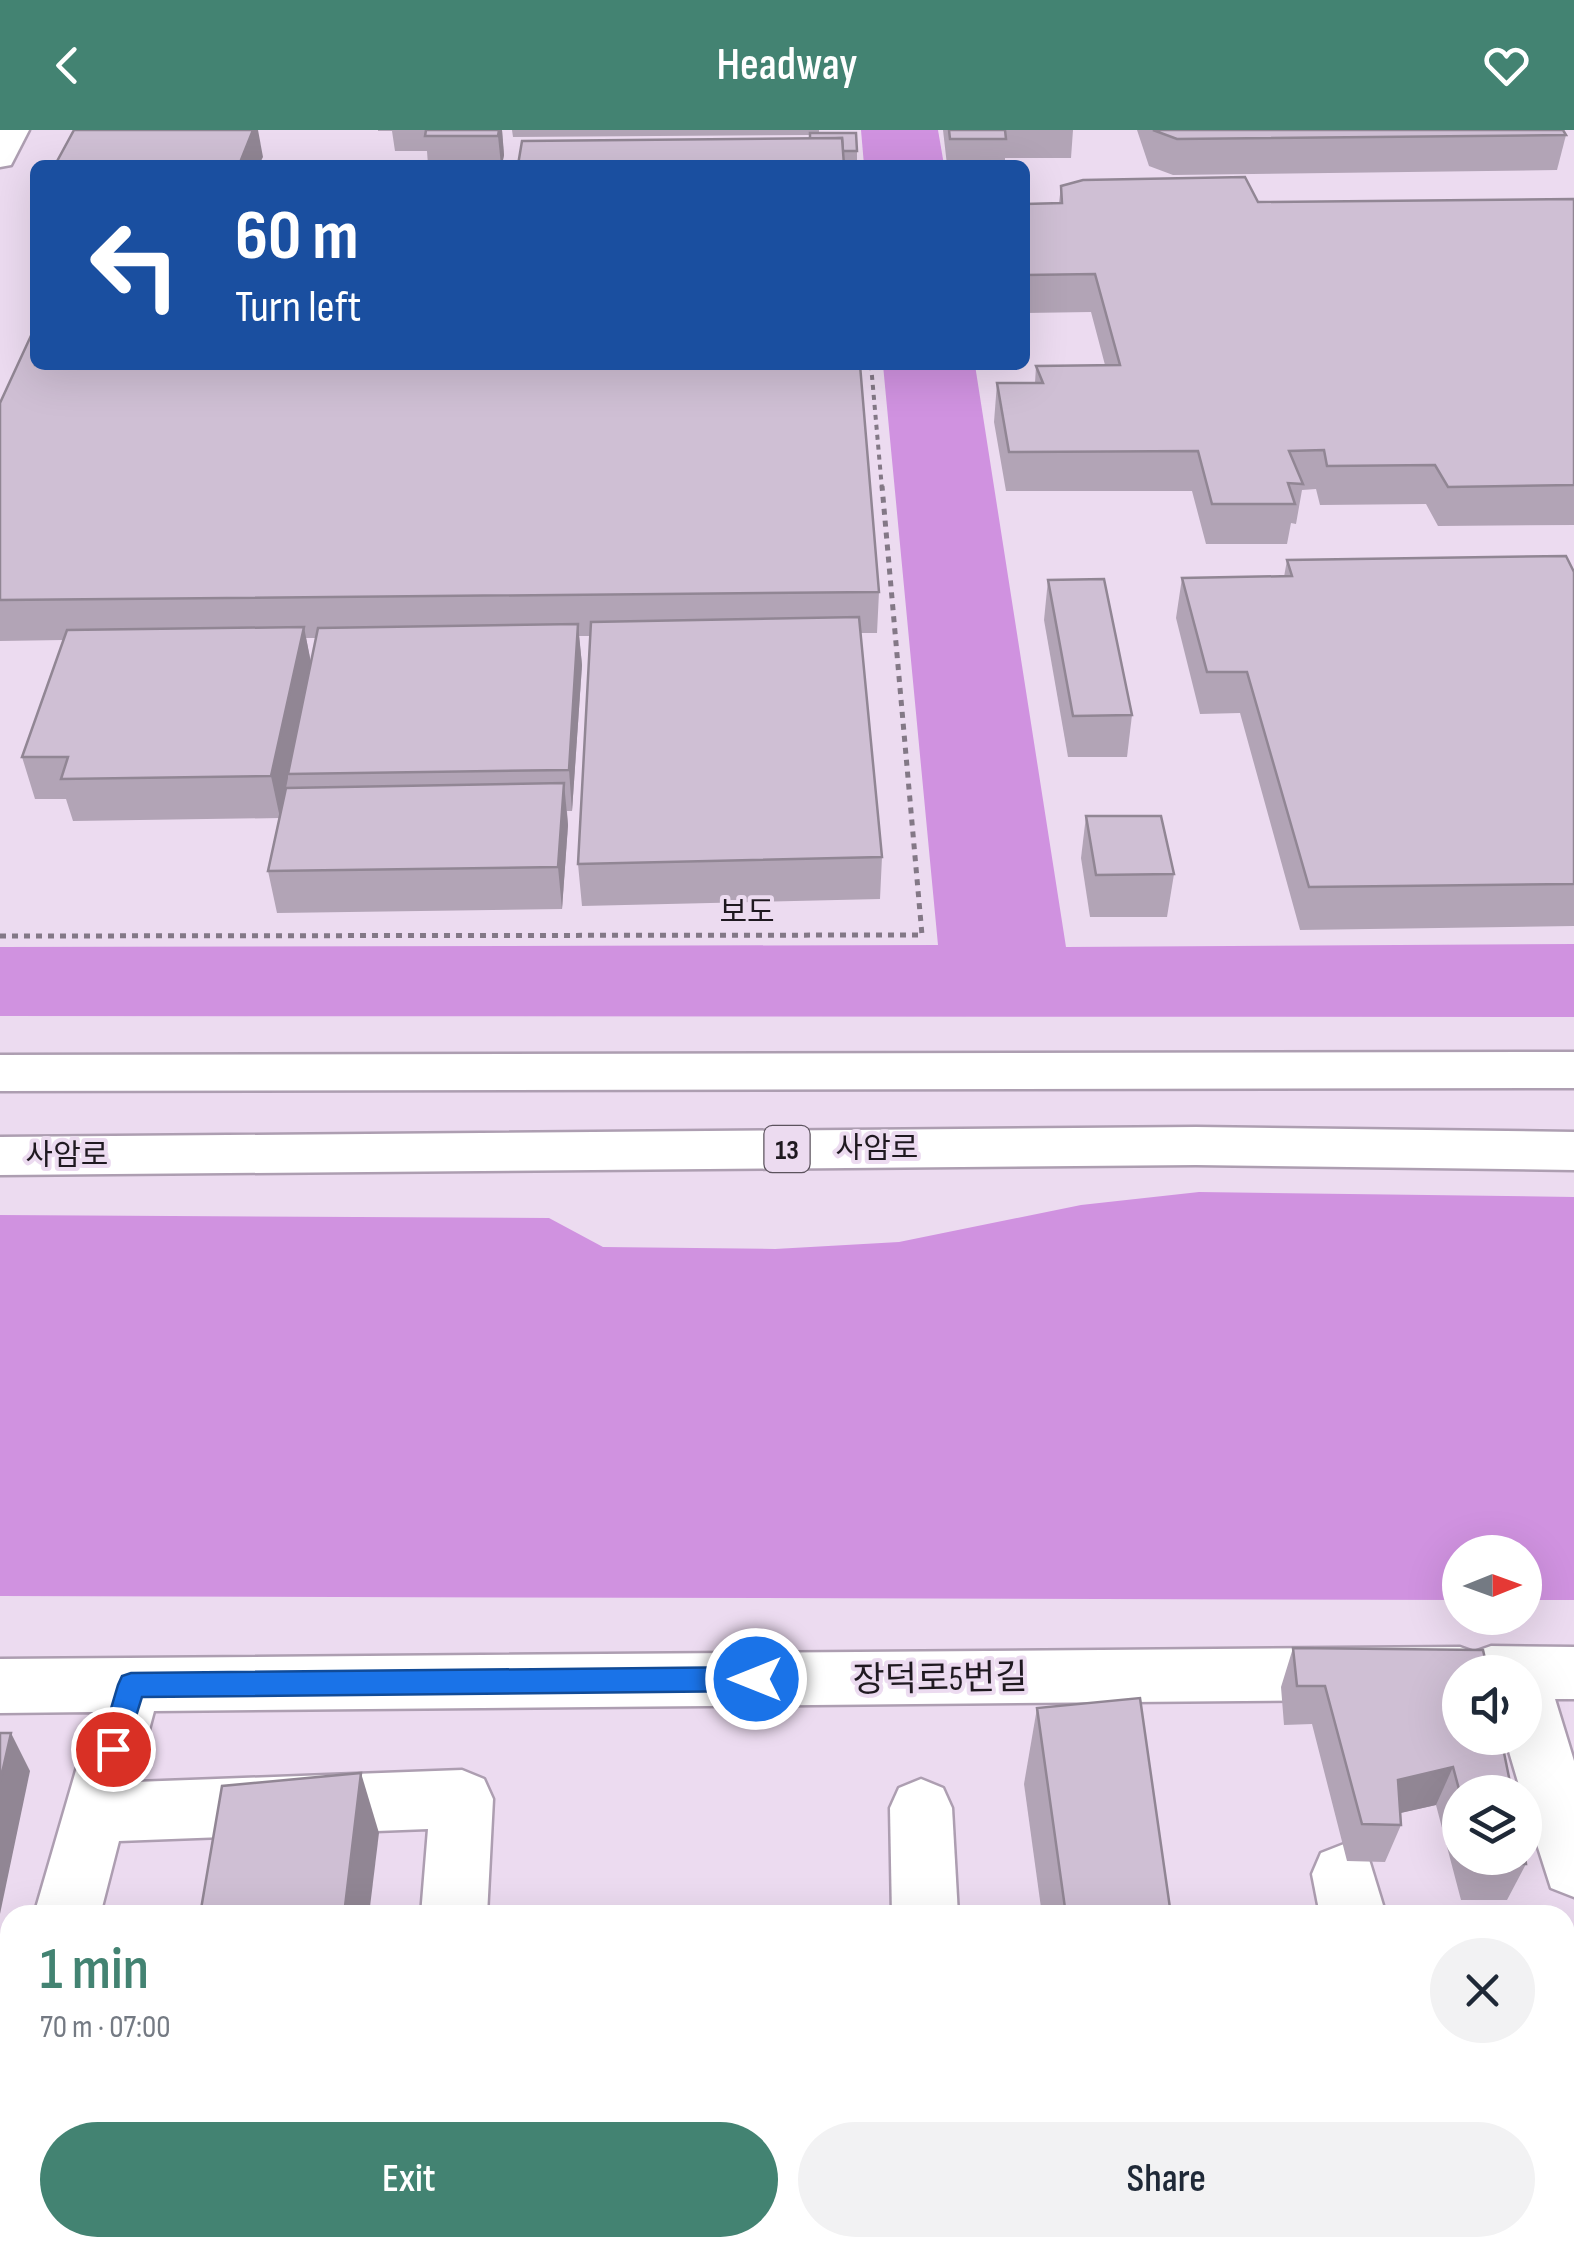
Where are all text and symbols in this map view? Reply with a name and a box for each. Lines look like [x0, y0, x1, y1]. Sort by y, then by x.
icon: back [40, 38, 95, 93]
text: Headway [716, 38, 858, 93]
icon: heart [1479, 38, 1534, 93]
text: 60 m [235, 195, 359, 279]
icon: left [70, 200, 200, 330]
text: Turn left [235, 280, 361, 335]
street label: 보도 [719, 895, 775, 931]
road number: 13 [764, 1126, 810, 1172]
street label: 사암로 [836, 1131, 918, 1167]
street label: 사암로 [26, 1138, 108, 1174]
north arrow [1442, 1535, 1542, 1635]
map controls [1442, 1535, 1542, 1875]
position arrow [704, 1627, 808, 1731]
button: sound [1442, 1655, 1542, 1755]
street label: 장덕로5번길 [852, 1656, 1028, 1703]
pin [71, 1707, 156, 1792]
icon: arrive [86, 1722, 141, 1777]
button: layers [1442, 1775, 1542, 1875]
text: 1 min [40, 1934, 149, 2006]
button: close [1430, 1938, 1535, 2043]
text: 70 m · 07:00 [40, 2008, 171, 2047]
button: Exit [40, 2122, 778, 2237]
button: Share [798, 2122, 1535, 2237]

